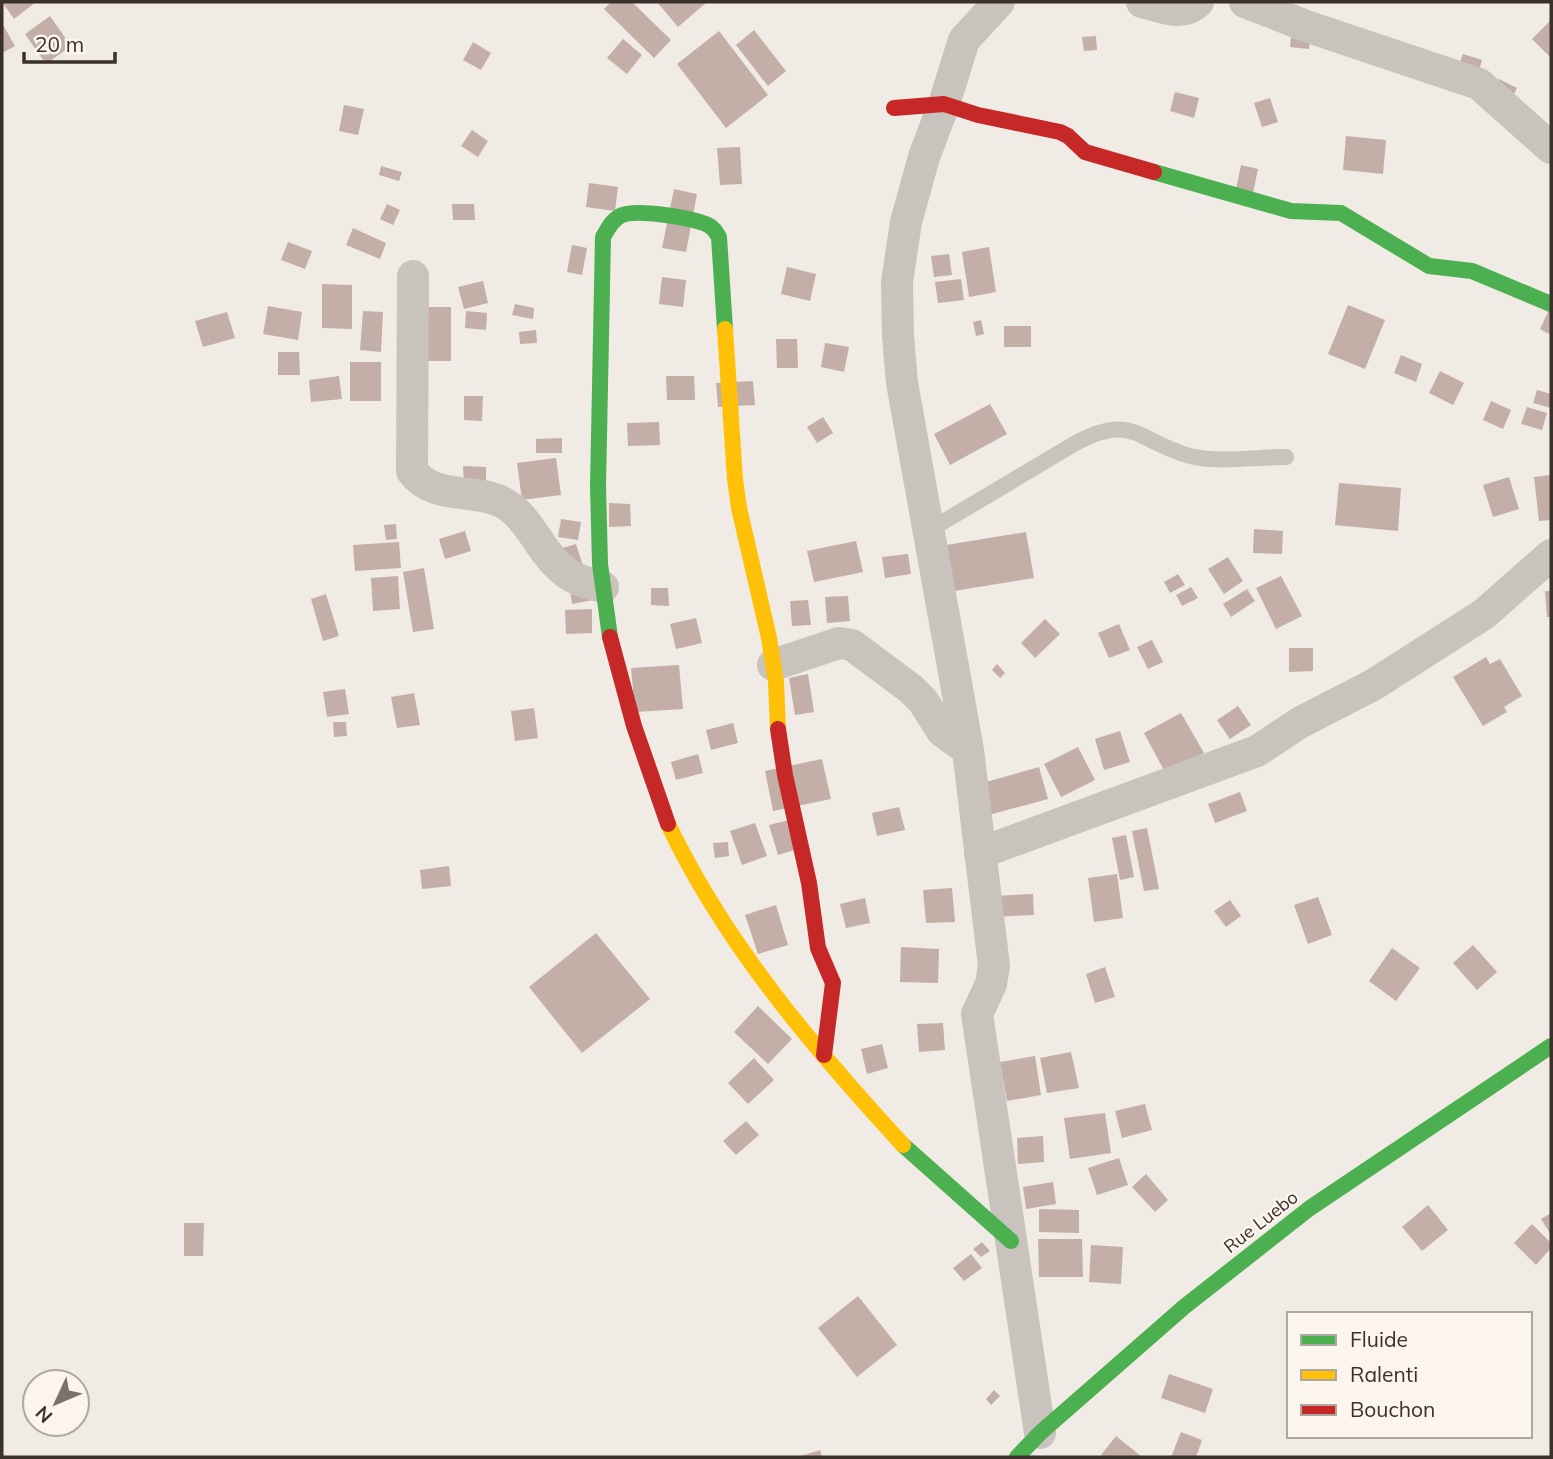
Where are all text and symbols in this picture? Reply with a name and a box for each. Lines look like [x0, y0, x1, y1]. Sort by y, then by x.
scale bar [24, 21, 116, 65]
text: 20 m [35, 31, 84, 57]
street label: Rue Luebo [1219, 1185, 1303, 1258]
legend [1287, 1312, 1532, 1438]
text: Fluide [1350, 1326, 1408, 1352]
text: Ralenti [1350, 1361, 1418, 1387]
north arrow [21, 1368, 91, 1438]
text: Bouchon [1350, 1396, 1435, 1422]
text: N [30, 1401, 57, 1428]

